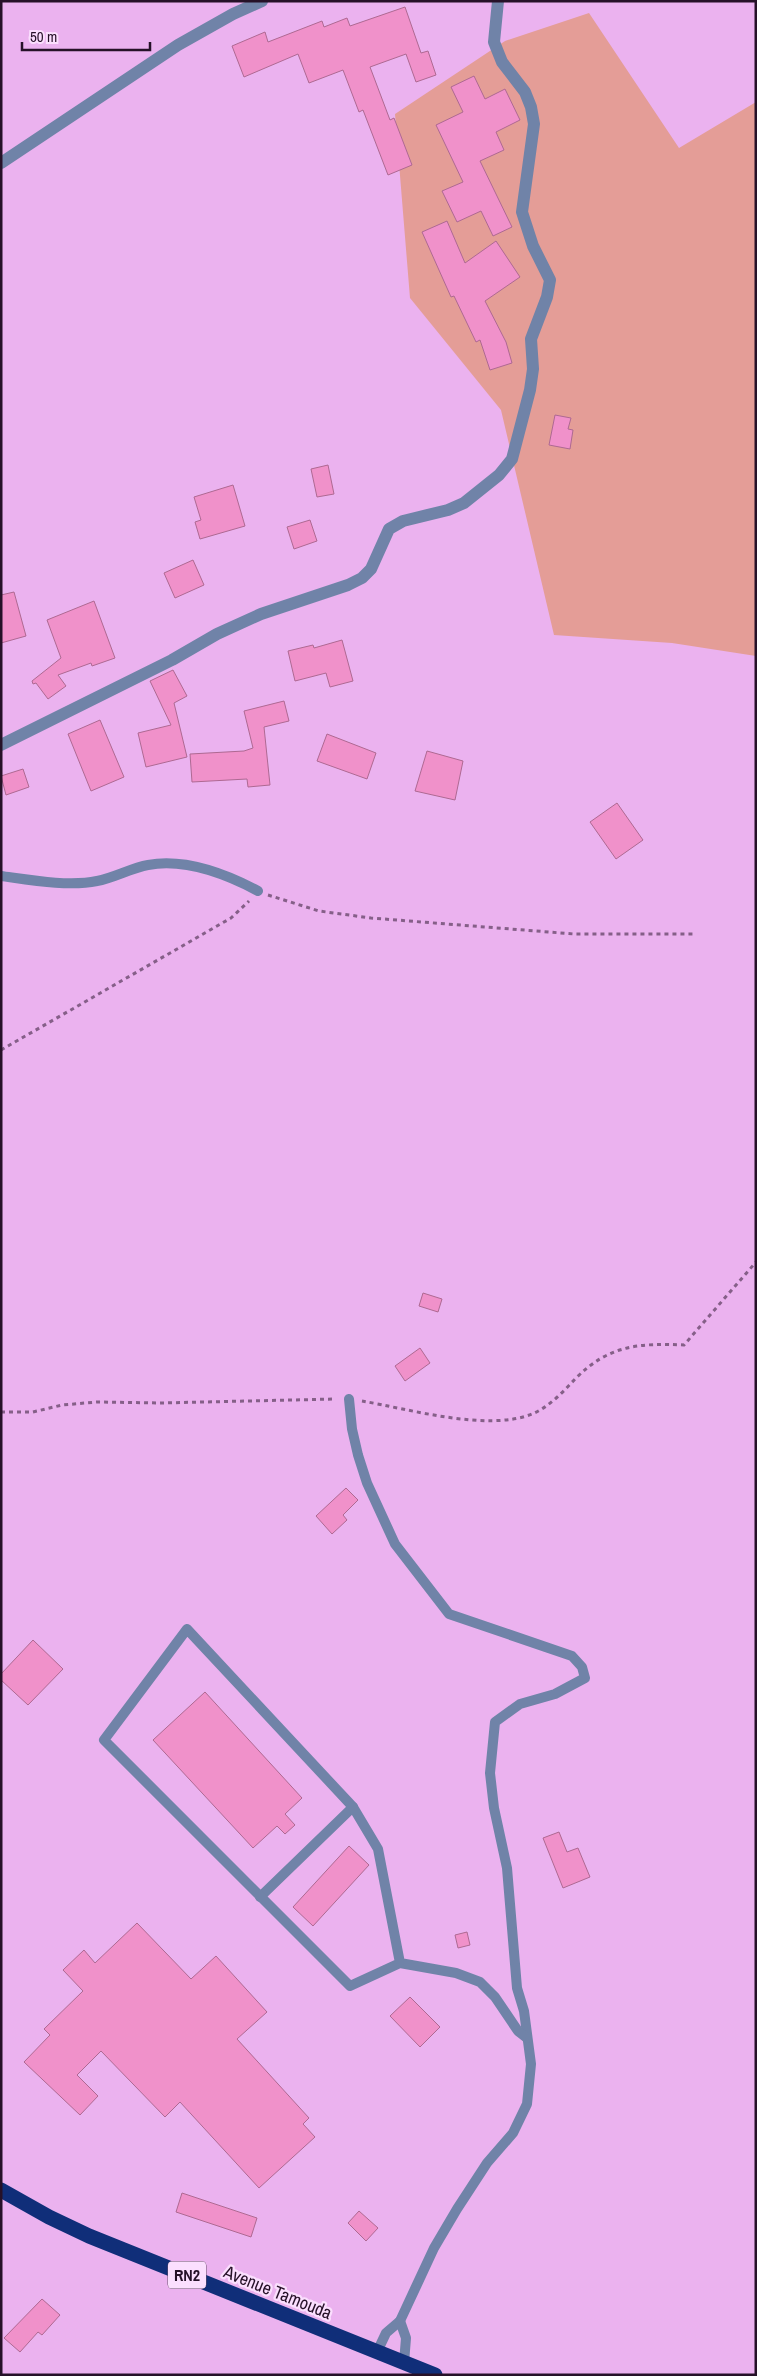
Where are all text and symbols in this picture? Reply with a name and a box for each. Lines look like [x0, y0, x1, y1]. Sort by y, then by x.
scale bar [22, 20, 150, 52]
text: 50 m [30, 26, 57, 47]
street label: Avenue Tamouda [219, 2259, 336, 2325]
road number: RN2 [168, 2262, 206, 2288]

